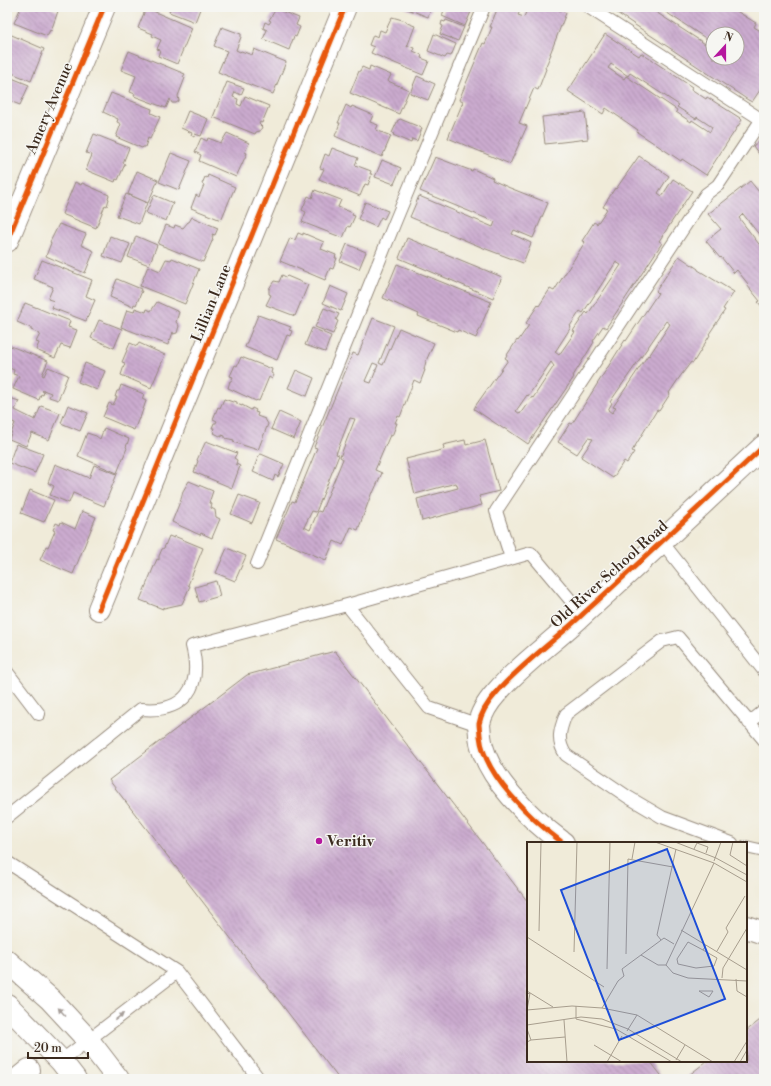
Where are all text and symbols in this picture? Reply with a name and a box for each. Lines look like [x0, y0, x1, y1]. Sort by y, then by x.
north arrow [705, 26, 745, 66]
text: N [722, 30, 735, 46]
street label: Amery Avenue [21, 59, 77, 158]
street label: Lillian Lane [187, 261, 236, 345]
street label: Old River School Road [547, 516, 672, 632]
place label: Veritiv [326, 832, 375, 851]
marker: Veritiv [314, 836, 324, 846]
inset map [527, 842, 747, 1062]
one-way arrow [57, 1006, 66, 1017]
one-way arrow [113, 1012, 124, 1021]
scale bar [28, 1034, 88, 1060]
text: 20 m [34, 1041, 62, 1056]

